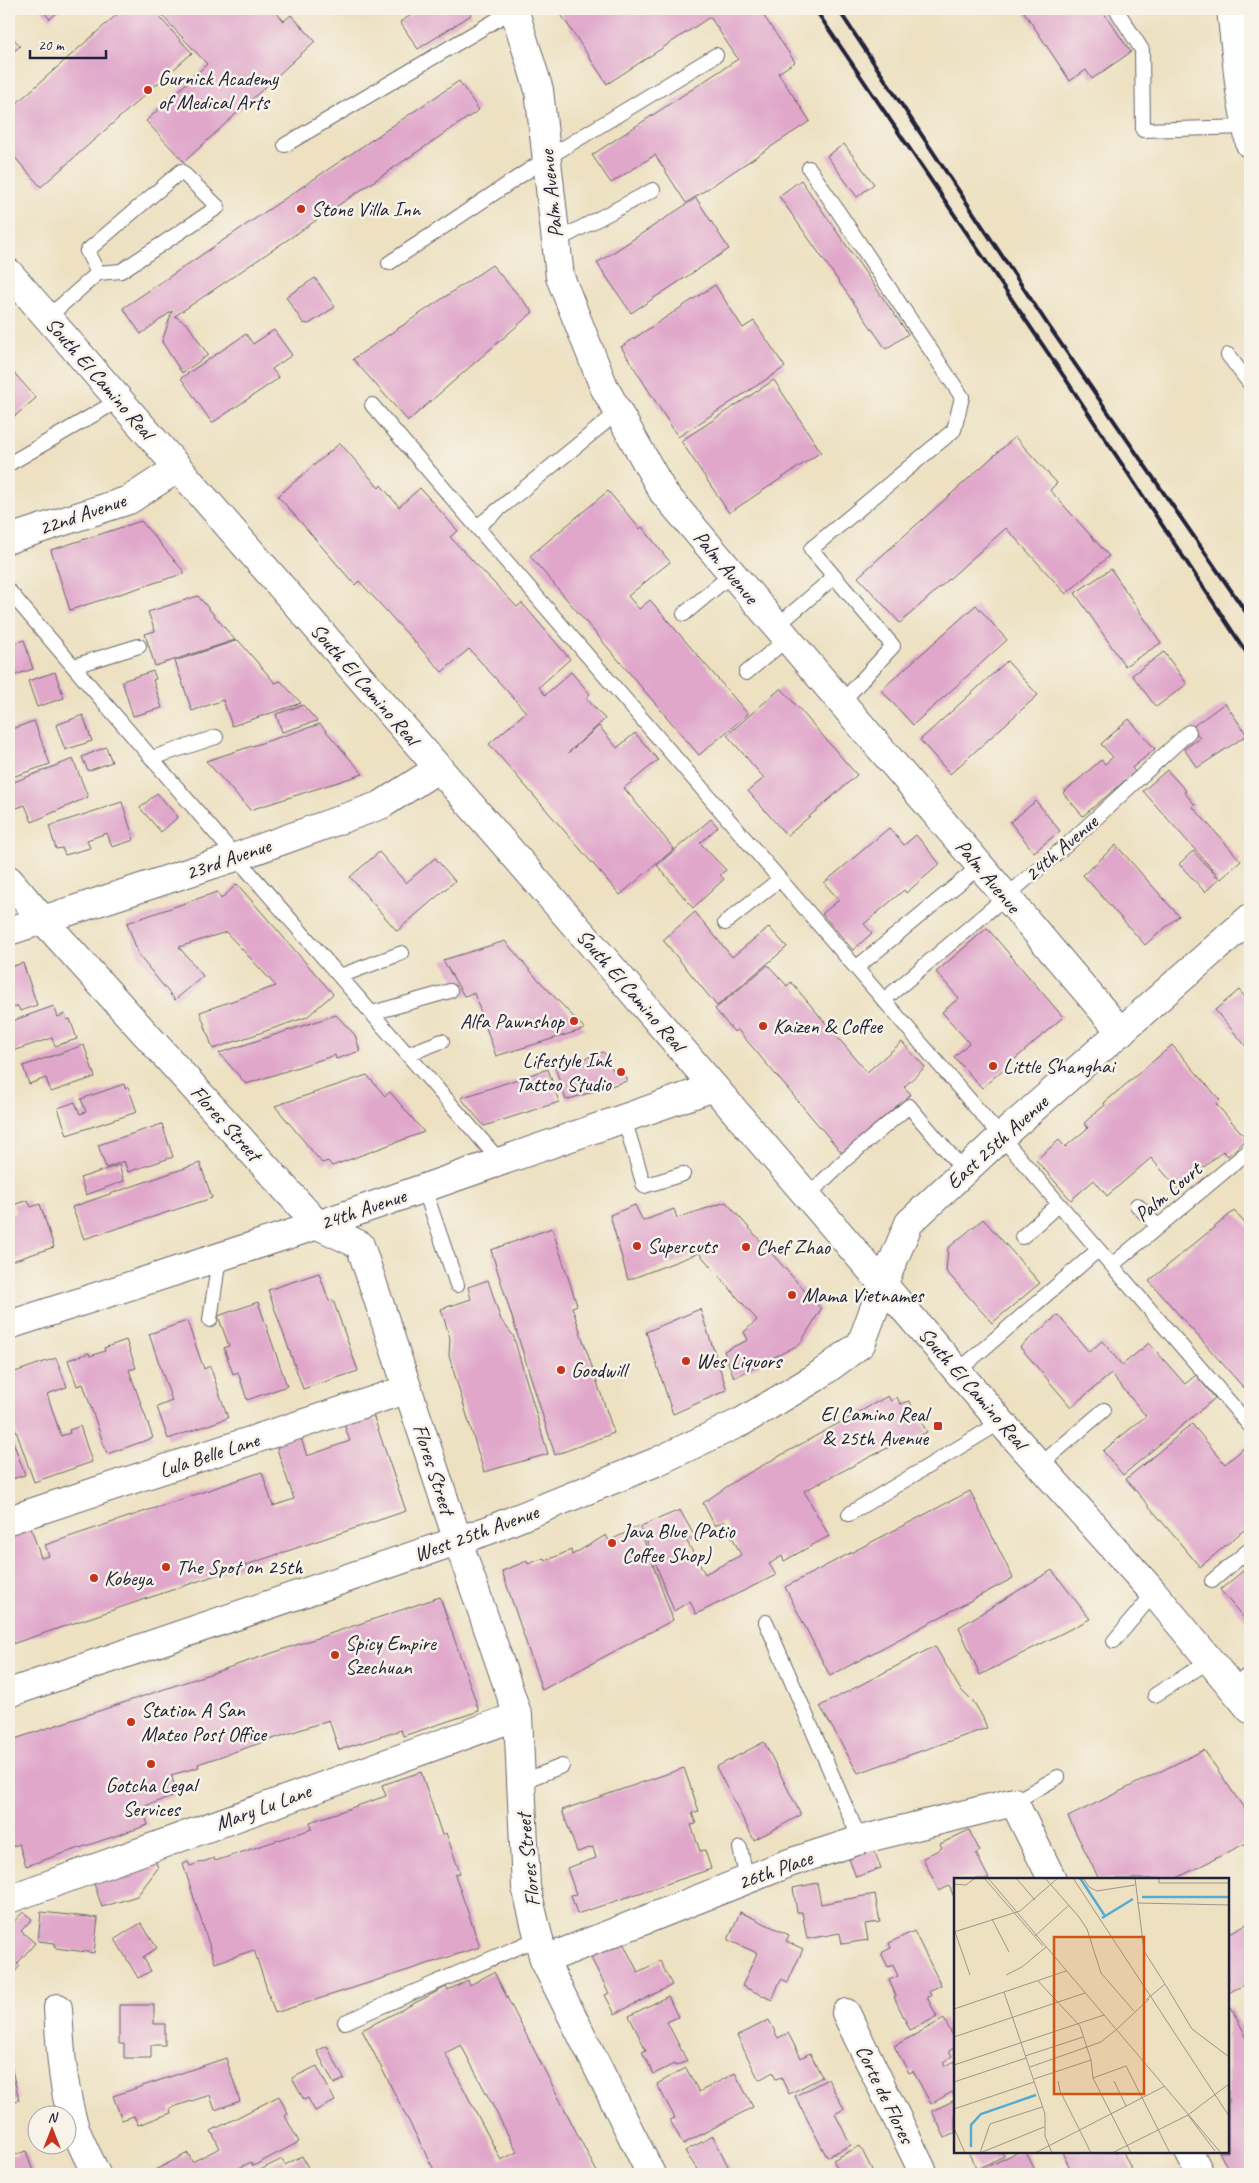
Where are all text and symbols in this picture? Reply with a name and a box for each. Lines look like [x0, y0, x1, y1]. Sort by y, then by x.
scale bar [30, 28, 106, 60]
text: 20 m [38, 36, 65, 55]
place label: Gurnick Academy of Medical Arts [158, 65, 280, 115]
marker: Gurnick Academy of Medical Arts [142, 84, 154, 96]
street label: Palm Avenue [533, 147, 569, 239]
place label: Stone Villa Inn [311, 196, 422, 222]
marker: Stone Villa Inn [295, 203, 307, 215]
street label: South El Camino Real [40, 312, 162, 447]
street label: 22nd Avenue [35, 487, 130, 541]
street label: Palm Avenue [688, 525, 766, 611]
street label: South El Camino Real [305, 618, 427, 753]
street label: 24th Avenue [1019, 808, 1104, 887]
street label: 23rd Avenue [182, 832, 275, 886]
street label: Palm Avenue [950, 834, 1028, 920]
street label: South El Camino Real [571, 924, 693, 1059]
place label: Alfa Pawnshop [460, 1008, 565, 1034]
place label: Kaizen & Coffee [773, 1013, 883, 1039]
marker: Alfa Pawnshop [568, 1015, 580, 1027]
marker: Kaizen & Coffee [757, 1020, 769, 1032]
place label: Lifestyle Ink Tattoo Studio [516, 1047, 613, 1097]
place label: Little Shanghai [1003, 1053, 1117, 1079]
marker: Little Shanghai [987, 1060, 999, 1072]
marker: Lifestyle Ink Tattoo Studio [615, 1066, 627, 1078]
street label: Flores Street [185, 1080, 269, 1169]
street label: East 25th Avenue [941, 1089, 1054, 1195]
street label: Palm Court [1129, 1155, 1208, 1227]
street label: 24th Avenue [317, 1182, 410, 1236]
place label: Supercuts [647, 1233, 718, 1259]
place label: Chef Zhao [756, 1234, 832, 1260]
marker: Supercuts [631, 1240, 643, 1252]
marker: Chef Zhao [740, 1241, 752, 1253]
place label: Mama Vietnames [802, 1282, 925, 1308]
marker: Mama Vietnames [786, 1289, 798, 1301]
street label: South El Camino Real [913, 1322, 1035, 1457]
place label: Wes Liquors [696, 1348, 783, 1374]
marker: Wes Liquors [680, 1355, 692, 1367]
place label: Goodwill [571, 1357, 630, 1383]
marker: Goodwill [555, 1364, 567, 1376]
place label: El Camino Real & 25th Avenue [821, 1401, 931, 1451]
marker: El Camino Real & 25th Avenue [932, 1420, 944, 1432]
street label: Flores Street [407, 1421, 462, 1520]
street label: Lula Belle Lane [156, 1426, 263, 1483]
street label: West 25th Avenue [410, 1498, 543, 1567]
place label: Java Blue (Patio Coffee Shop) [621, 1518, 736, 1568]
marker: Java Blue (Patio Coffee Shop) [606, 1537, 618, 1549]
place label: The Spot on 25th [176, 1554, 304, 1580]
marker: The Spot on 25th [160, 1561, 172, 1573]
place label: Kobeya [104, 1565, 155, 1591]
marker: Kobeya [88, 1572, 100, 1584]
place label: Spicy Empire Szechuan [345, 1630, 437, 1680]
marker: Spicy Empire Szechuan [329, 1649, 341, 1661]
place label: Station A San Mateo Post Office [141, 1697, 268, 1747]
marker: Station A San Mateo Post Office [125, 1716, 137, 1728]
marker: Gotcha Legal Services [145, 1758, 157, 1770]
place label: Gotcha Legal Services [106, 1772, 200, 1822]
street label: Mary Lu Lane [212, 1777, 316, 1836]
street label: Flores Street [510, 1809, 546, 1908]
street label: 26th Place [734, 1844, 817, 1895]
inset map [954, 1878, 1229, 2153]
street label: Corte de Flores [850, 2040, 921, 2149]
north arrow [28, 2106, 78, 2156]
text: N [48, 2109, 59, 2126]

